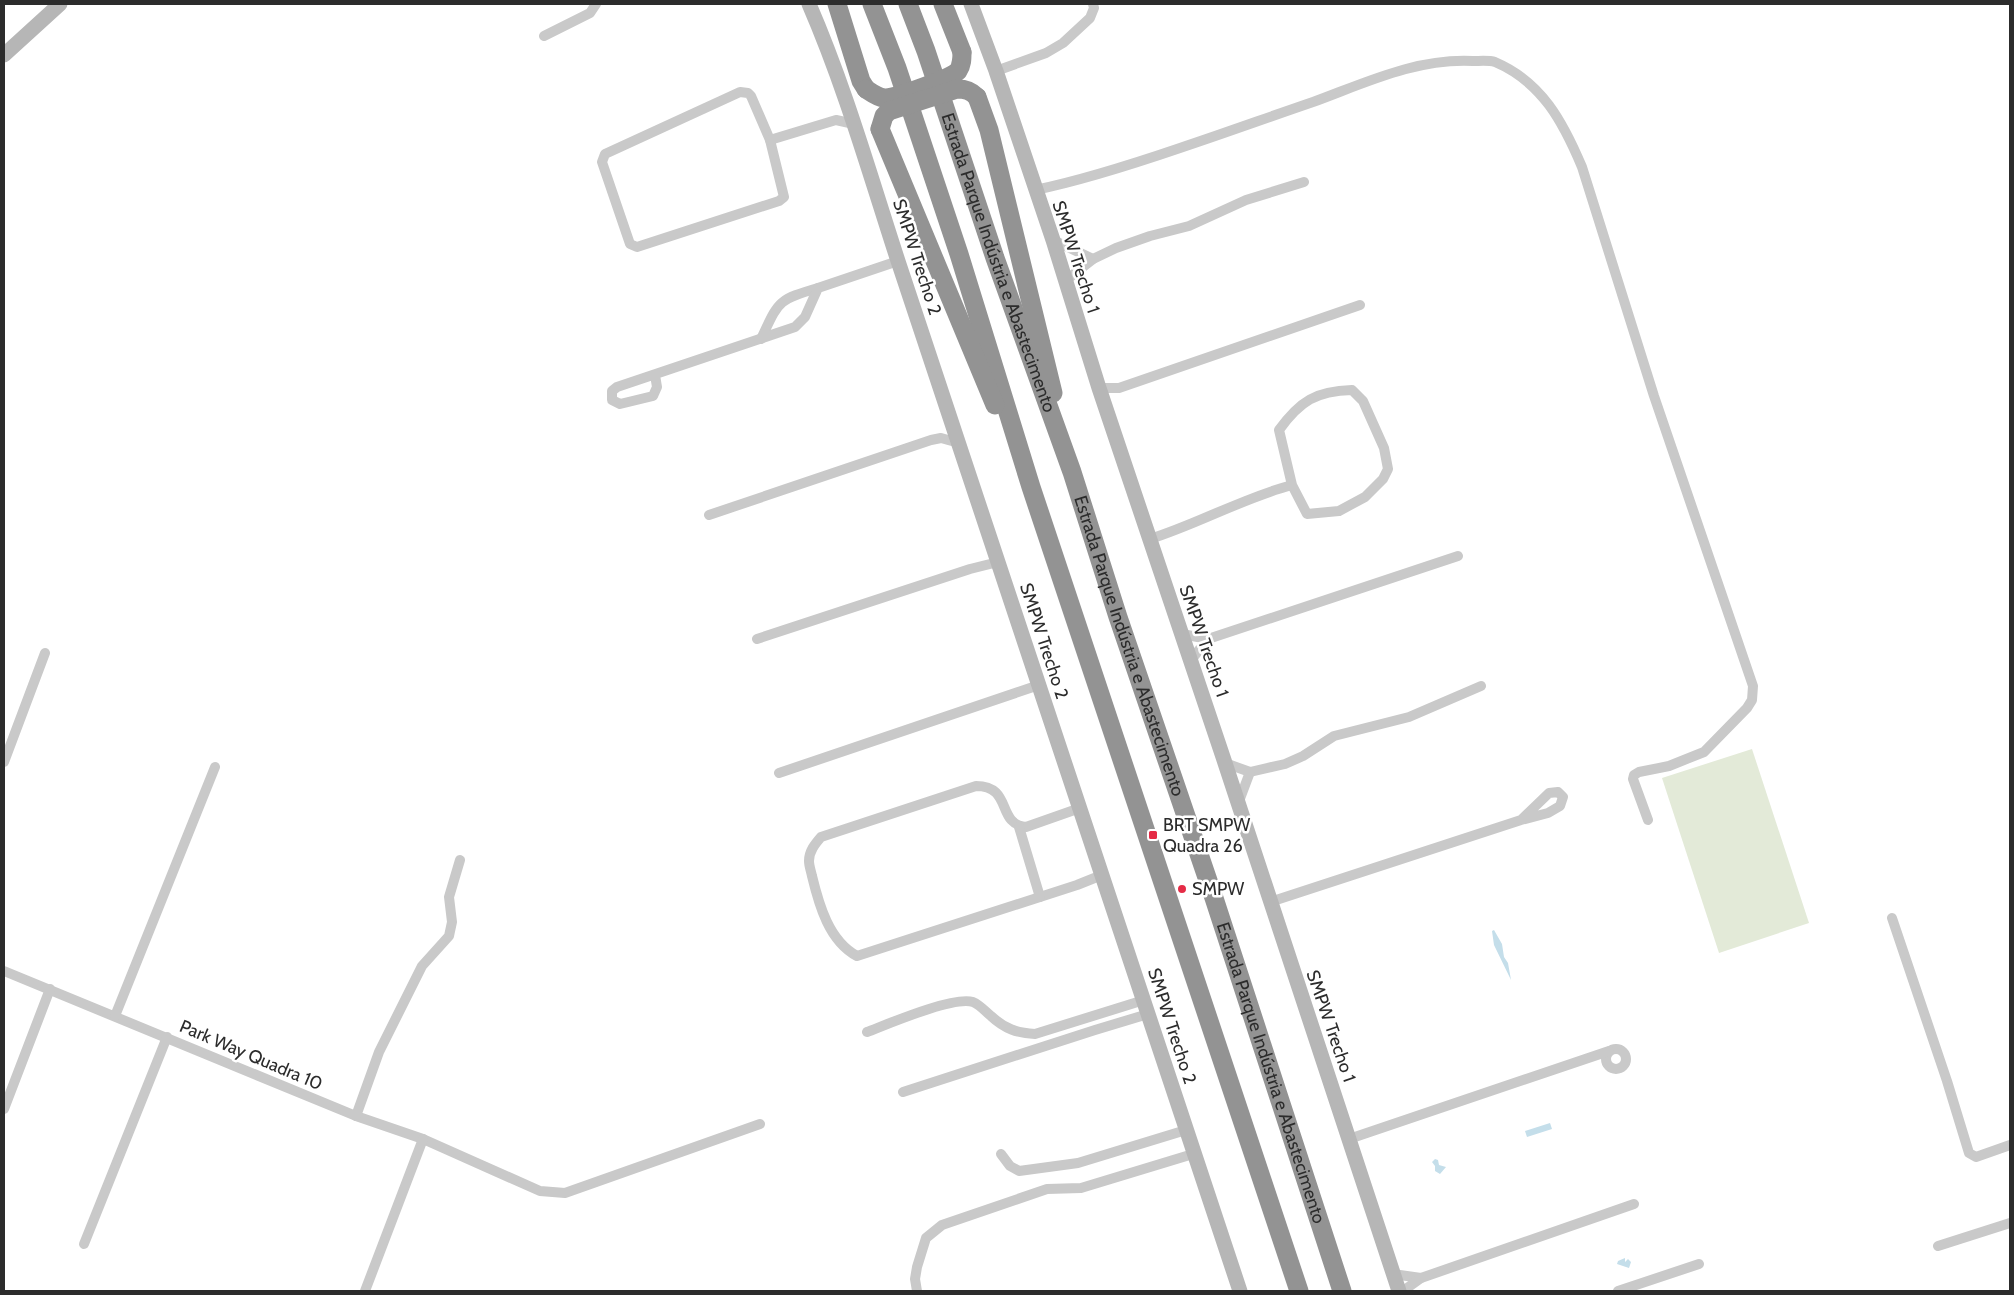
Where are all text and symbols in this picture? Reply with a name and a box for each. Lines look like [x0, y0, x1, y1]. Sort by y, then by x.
street label: Estrada Parque Indústria e Abastecimento [936, 110, 1061, 415]
street label: SMPW Trecho 2 [888, 196, 946, 318]
street label: SMPW Trecho 1 [1047, 198, 1105, 316]
street label: Estrada Parque Indústria e Abastecimento [1069, 493, 1189, 799]
street label: SMPW Trecho 2 [1015, 580, 1073, 702]
street label: SMPW Trecho 1 [1175, 582, 1233, 700]
place label: BRT SMPW Quadra 26 [1163, 814, 1250, 857]
marker: BRT SMPW Quadra 26 [1147, 829, 1159, 841]
place label: SMPW [1192, 878, 1244, 900]
marker: SMPW [1176, 883, 1188, 895]
street label: Estrada Parque Indústria e Abastecimento [1212, 920, 1330, 1226]
street label: SMPW Trecho 2 [1143, 965, 1201, 1087]
street label: SMPW Trecho 1 [1302, 967, 1360, 1085]
street label: Park Way Quadra 10 [176, 1015, 326, 1095]

